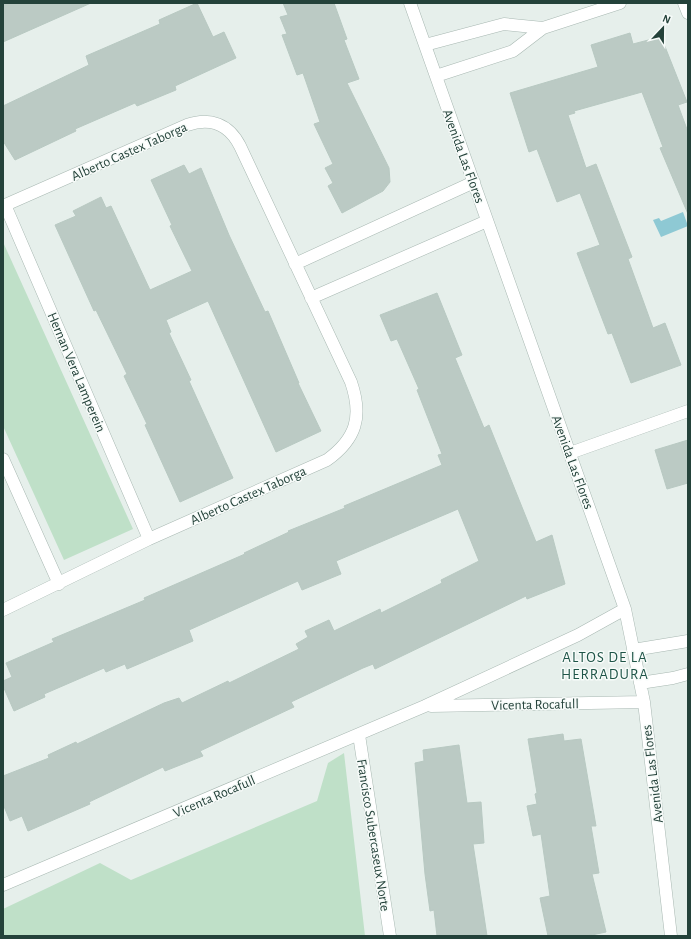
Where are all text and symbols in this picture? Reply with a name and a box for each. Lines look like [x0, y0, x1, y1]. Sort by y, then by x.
north arrow [643, 8, 683, 48]
text: N [661, 13, 672, 26]
street label: Avenida Las Flores [440, 108, 487, 205]
street label: Alberto Castex Taborga [69, 120, 190, 184]
street label: Hernan Vera Lamperein [44, 310, 108, 434]
street label: Avenida Las Flores [549, 414, 596, 511]
street label: Alberto Castex Taborga [188, 464, 309, 528]
district label: ALTOS DE LA HERRADURA [561, 650, 649, 682]
street label: Vicenta Rocafull [491, 697, 579, 713]
street label: Avenida Las Flores [640, 724, 666, 824]
street label: Francisco Subercaseux Norte [354, 758, 392, 912]
street label: Vicenta Rocafull [171, 773, 257, 820]

